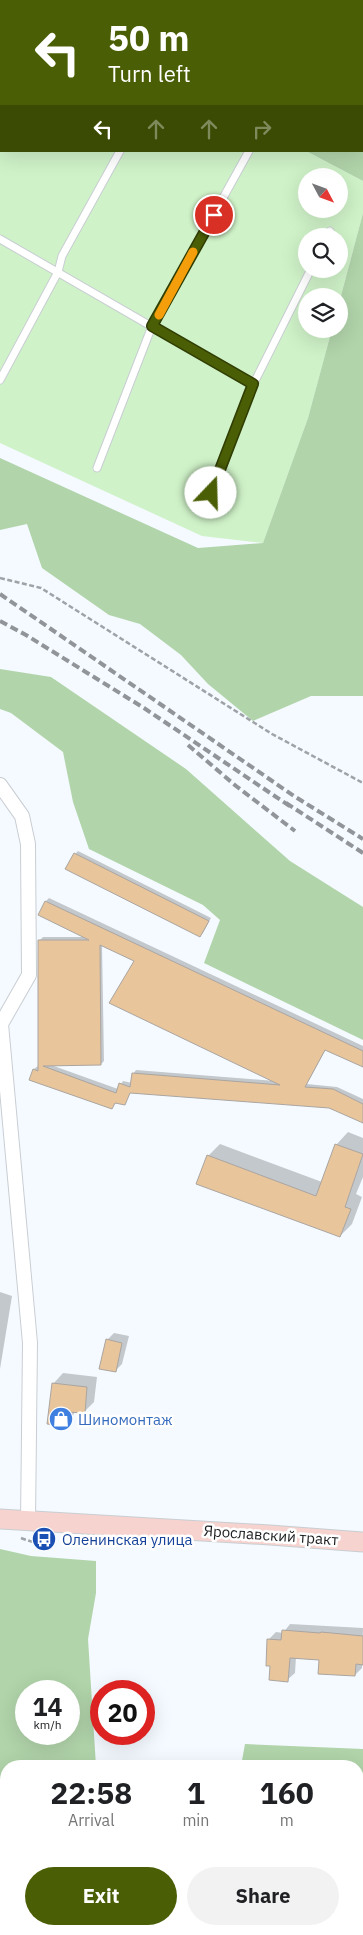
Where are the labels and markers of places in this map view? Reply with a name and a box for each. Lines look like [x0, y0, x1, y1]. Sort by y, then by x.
pin [193, 194, 235, 236]
shop icon: Шиномонтаж [48, 1406, 74, 1432]
place label: Шиномонтаж [78, 1410, 173, 1429]
bus stop icon: Оленинская улица [31, 1526, 57, 1552]
place label: Оленинская улица [62, 1530, 192, 1549]

